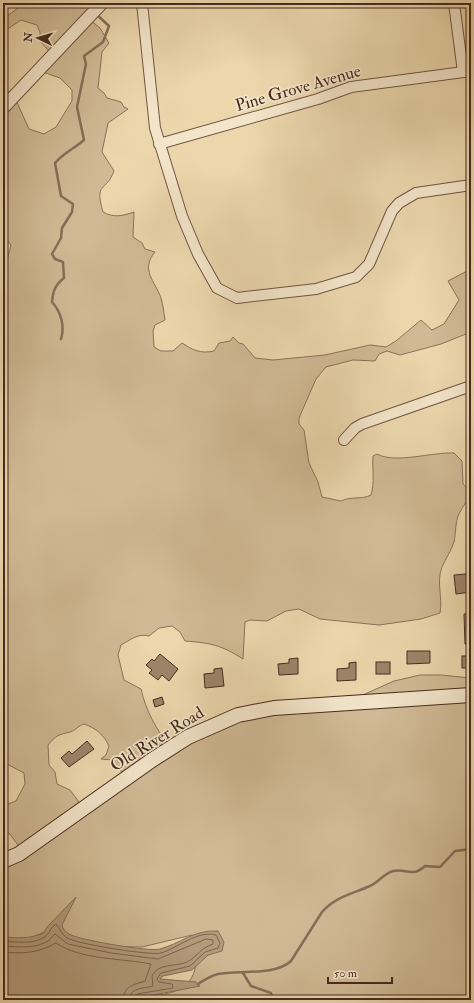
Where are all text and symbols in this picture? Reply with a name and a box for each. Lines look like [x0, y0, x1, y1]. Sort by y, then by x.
north arrow [18, 18, 58, 58]
text: N [22, 31, 36, 44]
street label: Pine Grove Avenue [233, 60, 363, 116]
street label: Old River Road [106, 702, 208, 776]
scale bar [328, 959, 392, 985]
text: 50 m [334, 966, 358, 981]

